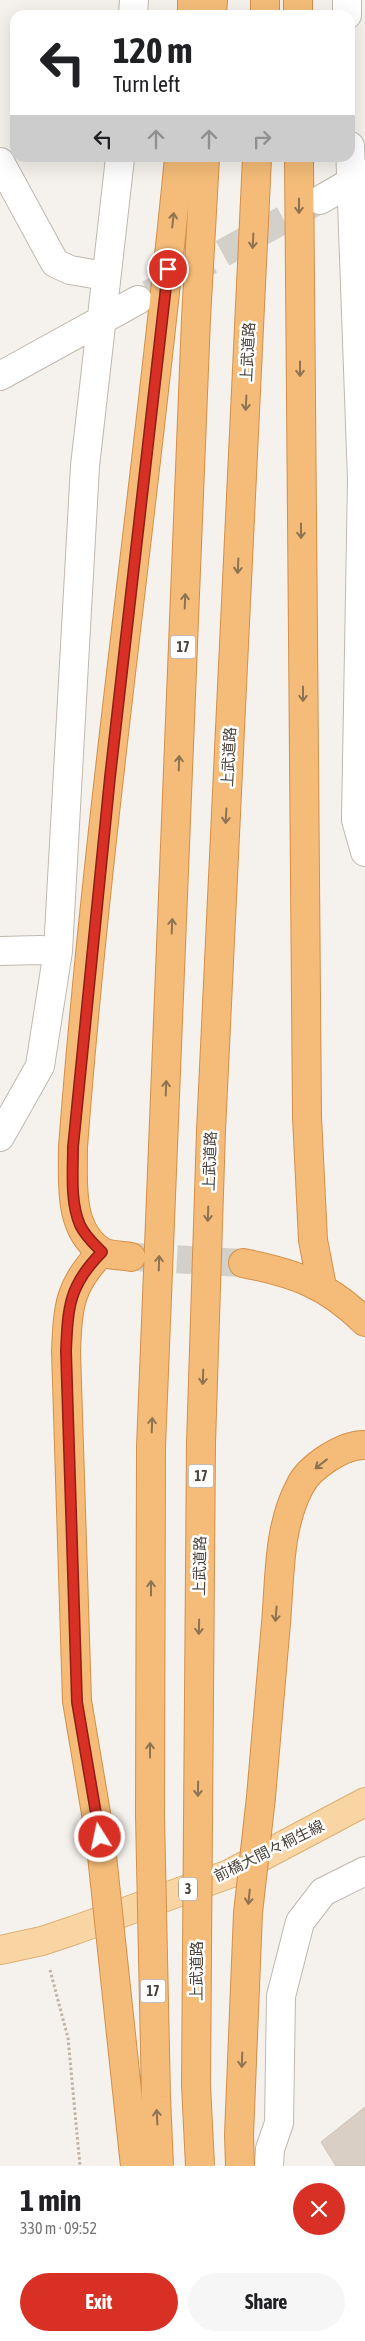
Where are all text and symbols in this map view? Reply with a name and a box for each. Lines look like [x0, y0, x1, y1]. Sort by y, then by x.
icon: left [30, 30, 95, 95]
text: 120 m [113, 30, 192, 70]
text: Turn left [113, 71, 180, 97]
icon: left [89, 125, 117, 153]
icon: ahead [142, 125, 170, 153]
icon: ahead [195, 125, 223, 153]
icon: right [248, 125, 276, 153]
one-way arrow [294, 198, 304, 214]
one-way arrow [168, 213, 178, 229]
one-way arrow [249, 233, 258, 249]
pin [147, 248, 189, 290]
icon: arrive [154, 255, 182, 283]
street label: 上武道路 [237, 322, 258, 382]
one-way arrow [295, 360, 305, 376]
one-way arrow [241, 395, 250, 411]
one-way arrow [296, 522, 306, 539]
one-way arrow [233, 558, 243, 574]
one-way arrow [180, 593, 190, 610]
road number: 17 [170, 636, 196, 659]
one-way arrow [298, 685, 308, 701]
street label: 上武道路 [218, 727, 239, 787]
one-way arrow [174, 756, 183, 772]
one-way arrow [222, 807, 231, 823]
one-way arrow [168, 918, 177, 934]
one-way arrow [161, 1080, 171, 1096]
street label: 上武道路 [200, 1131, 219, 1191]
one-way arrow [204, 1206, 213, 1222]
one-way arrow [154, 1255, 163, 1271]
one-way arrow [198, 1368, 208, 1385]
one-way arrow [147, 1417, 157, 1434]
one-way arrow [314, 1459, 328, 1469]
road number: 17 [188, 1464, 214, 1488]
street label: 上武道路 [190, 1536, 209, 1596]
one-way arrow [146, 1580, 155, 1596]
one-way arrow [272, 1606, 281, 1622]
one-way arrow [194, 1618, 204, 1635]
one-way arrow [145, 1742, 155, 1758]
one-way arrow [193, 1781, 203, 1797]
position arrow [73, 1810, 125, 1862]
street label: 前橋大間々桐生線 [211, 1817, 326, 1884]
road number: 3 [179, 1878, 197, 1900]
one-way arrow [244, 1889, 254, 1905]
street label: 上武道路 [188, 1941, 205, 2001]
road number: 17 [140, 1980, 166, 2002]
one-way arrow [238, 2051, 247, 2067]
one-way arrow [152, 2110, 161, 2126]
text: 1 min [20, 2183, 81, 2217]
button: close [293, 2183, 345, 2235]
text: 330 m · 09:52 [20, 2219, 97, 2237]
button: Exit [20, 2273, 178, 2331]
button: Share [188, 2273, 345, 2331]

